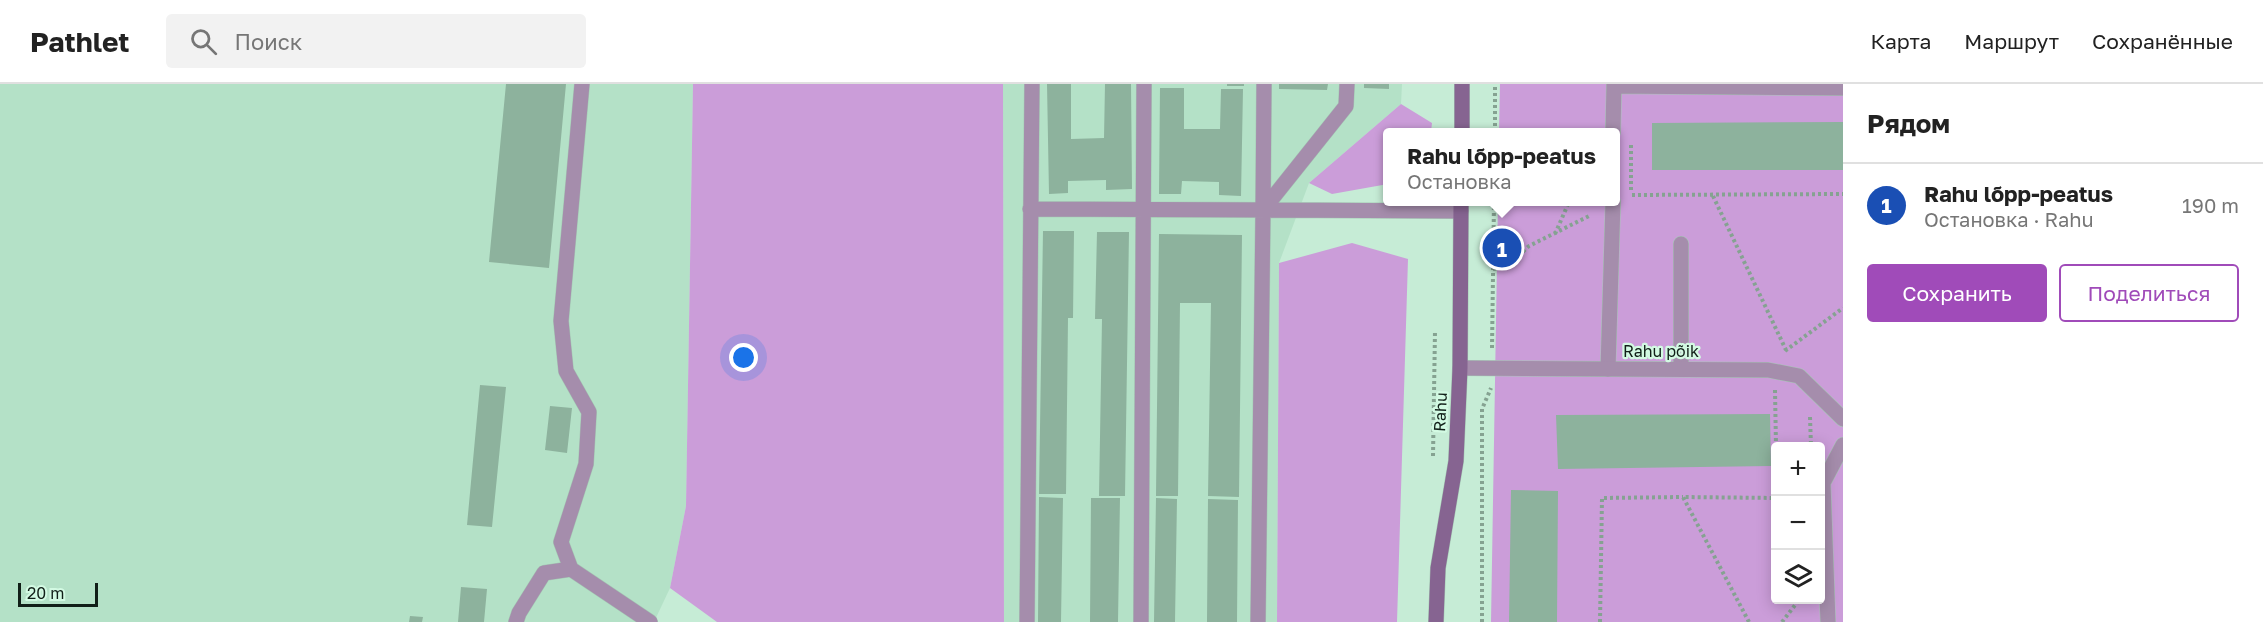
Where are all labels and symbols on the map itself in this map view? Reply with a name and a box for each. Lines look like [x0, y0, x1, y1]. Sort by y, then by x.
pin: 1 [1482, 226, 1522, 270]
street label: Rahu põik [1623, 341, 1699, 361]
your location [729, 343, 758, 372]
street label: Rahu [1429, 392, 1451, 432]
scale bar [18, 580, 98, 608]

